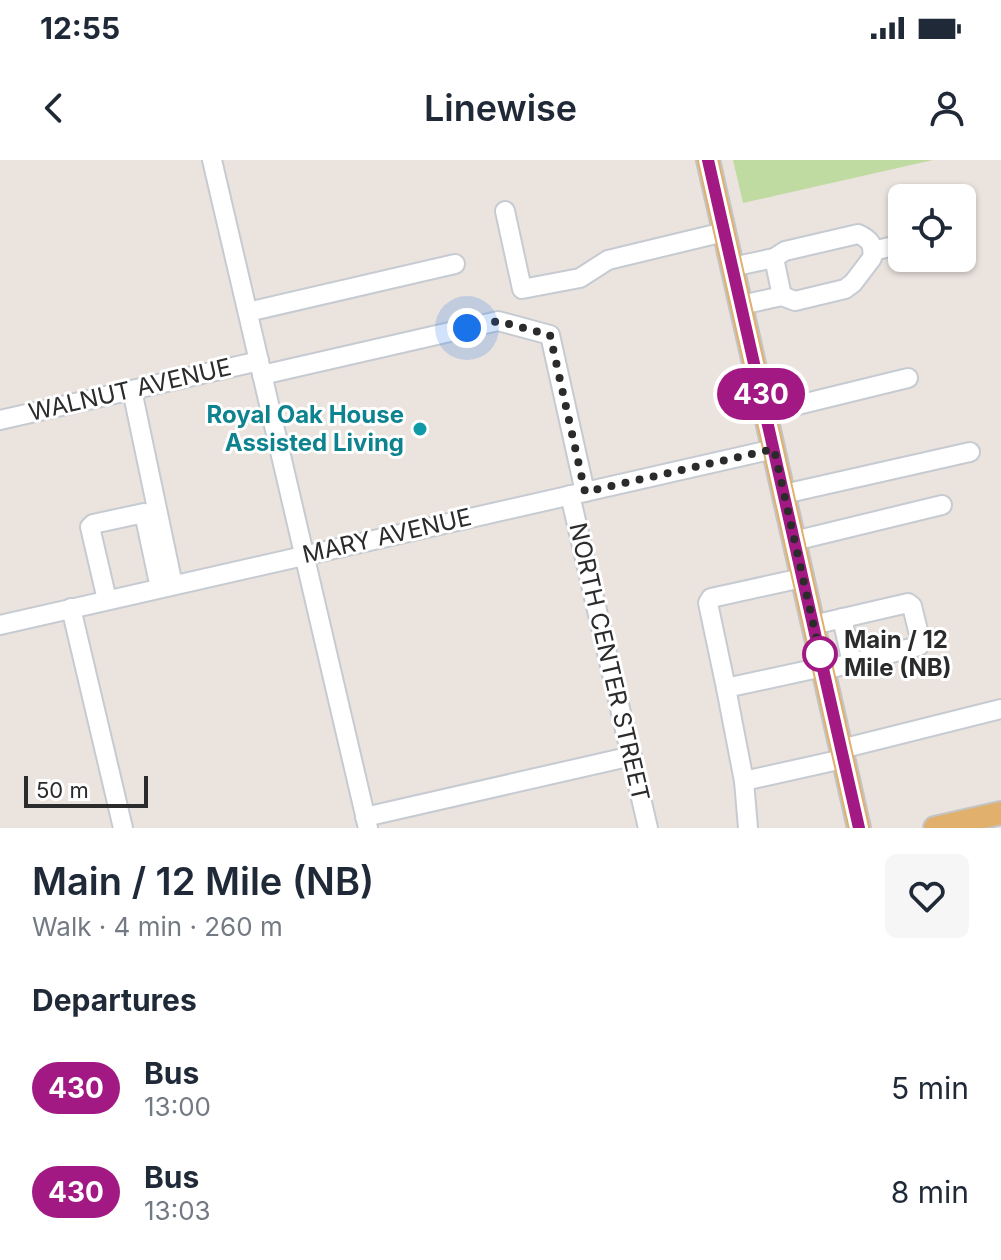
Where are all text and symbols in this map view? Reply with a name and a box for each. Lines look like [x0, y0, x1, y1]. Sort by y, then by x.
text: 12:55 [40, 10, 120, 46]
icon: back [32, 86, 76, 130]
text: Linewise [424, 86, 577, 130]
icon: person [925, 86, 969, 130]
map controls [888, 184, 976, 272]
button: locate [888, 184, 976, 272]
your location [447, 308, 487, 348]
street label: WALNUT AVENUE [26, 352, 234, 427]
line badge: 430 [715, 368, 807, 420]
text: 430 [733, 377, 789, 411]
place label: Royal Oak House Assisted Living [207, 400, 404, 457]
marker: Royal Oak House Assisted Living [411, 420, 429, 438]
street label: MARY AVENUE [300, 502, 474, 569]
street label: NORTH CENTER STREET [563, 520, 656, 804]
place label: Main / 12 Mile (NB) [844, 625, 952, 682]
marker: Main / 12 Mile (NB) [803, 637, 837, 671]
scale bar [24, 772, 148, 808]
text: 50 m [36, 777, 89, 803]
button: heart [885, 854, 969, 938]
text: Main / 12 Mile (NB) [32, 858, 374, 904]
text: Walk · 4 min · 260 m [32, 911, 283, 942]
text: Departures [32, 982, 197, 1018]
text: Bus [144, 1055, 199, 1091]
text: 5 min [891, 1070, 969, 1106]
text: 430 [48, 1071, 104, 1105]
text: 13:00 [144, 1091, 211, 1122]
text: Bus [144, 1159, 199, 1195]
text: 8 min [891, 1174, 969, 1210]
text: 430 [48, 1175, 104, 1209]
text: 13:03 [144, 1195, 211, 1226]

